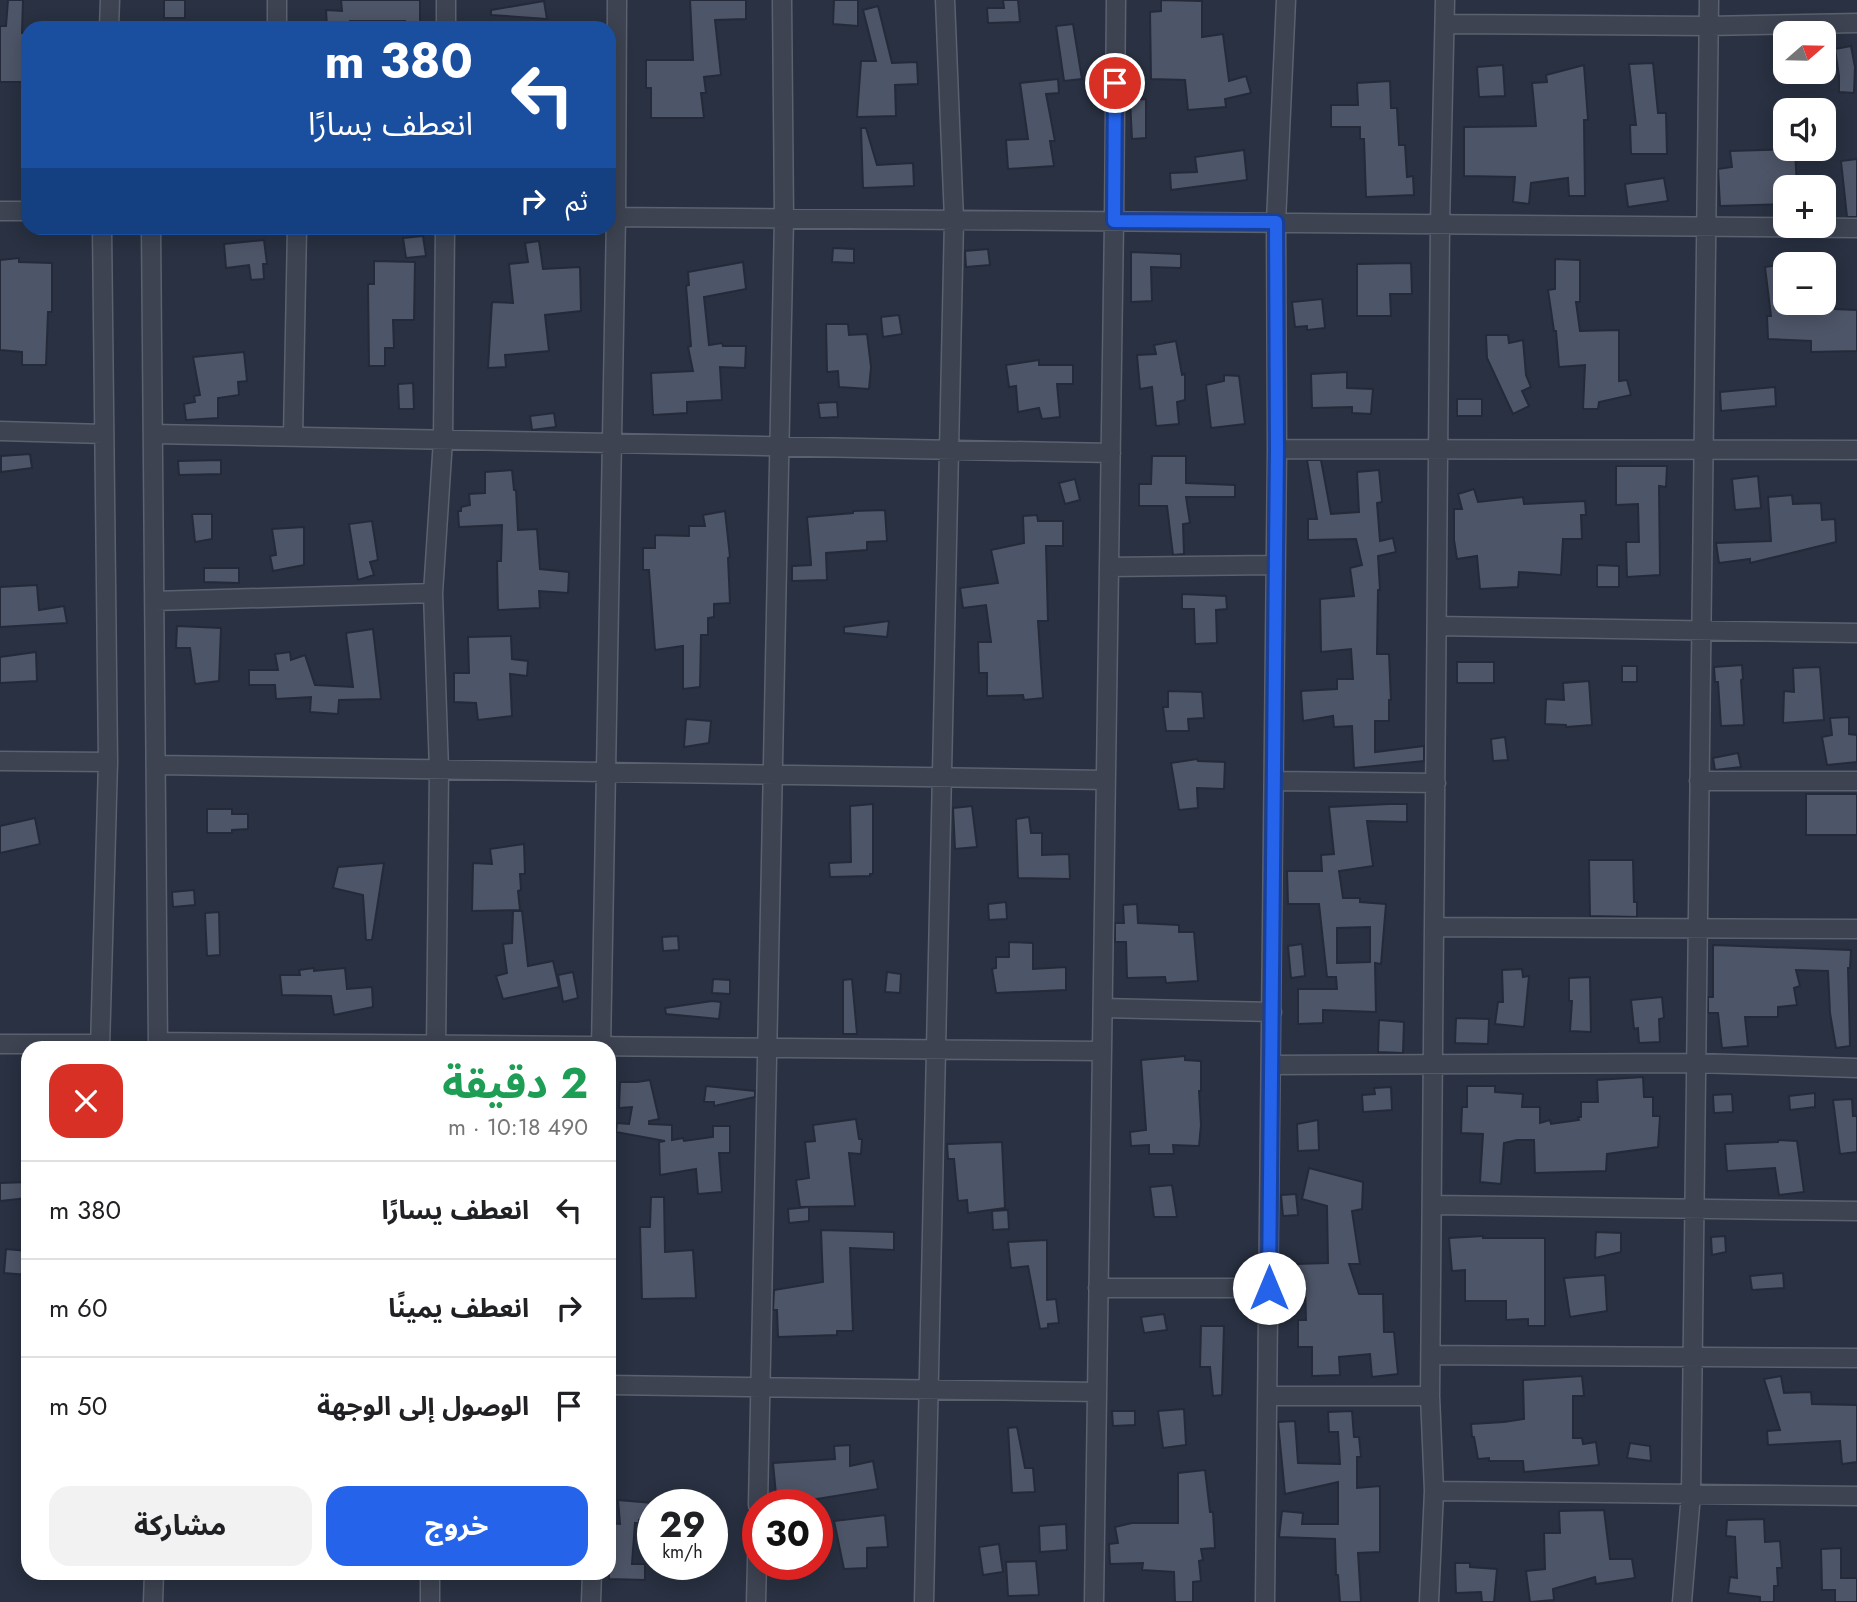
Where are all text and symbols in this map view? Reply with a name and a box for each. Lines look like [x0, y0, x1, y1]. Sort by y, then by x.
north arrow [1773, 21, 1836, 84]
map controls [1773, 21, 1836, 315]
text: 380 m [325, 26, 473, 96]
icon: left [497, 49, 588, 140]
pin [1085, 53, 1145, 113]
icon: arrive [1096, 64, 1134, 102]
button: sound [1773, 98, 1836, 161]
text: انعطف يسارًا [308, 101, 473, 147]
button: + [1773, 175, 1836, 238]
icon: right [514, 182, 552, 220]
text: ثم [566, 182, 588, 220]
button: − [1773, 252, 1836, 315]
text: 2 دقيقة [442, 1053, 588, 1114]
button: close [49, 1064, 123, 1138]
text: 490 m · 10:18 [448, 1110, 588, 1144]
text: 380 m [49, 1191, 121, 1229]
text: انعطف يسارًا [382, 1191, 529, 1229]
icon: left [550, 1191, 588, 1229]
position arrow [1232, 1251, 1306, 1325]
text: 60 m [49, 1289, 108, 1327]
text: انعطف يمينًا [388, 1289, 529, 1327]
icon: right [550, 1289, 588, 1327]
text: 50 m [49, 1387, 107, 1425]
text: الوصول إلى الوجهة [317, 1387, 529, 1425]
icon: arrive [550, 1387, 588, 1425]
button: مشاركة [49, 1486, 312, 1566]
button: خروج [326, 1486, 588, 1566]
speed limit sign: 30 [742, 1489, 833, 1580]
text: 29 [659, 1500, 706, 1550]
text: km/h [662, 1539, 703, 1565]

